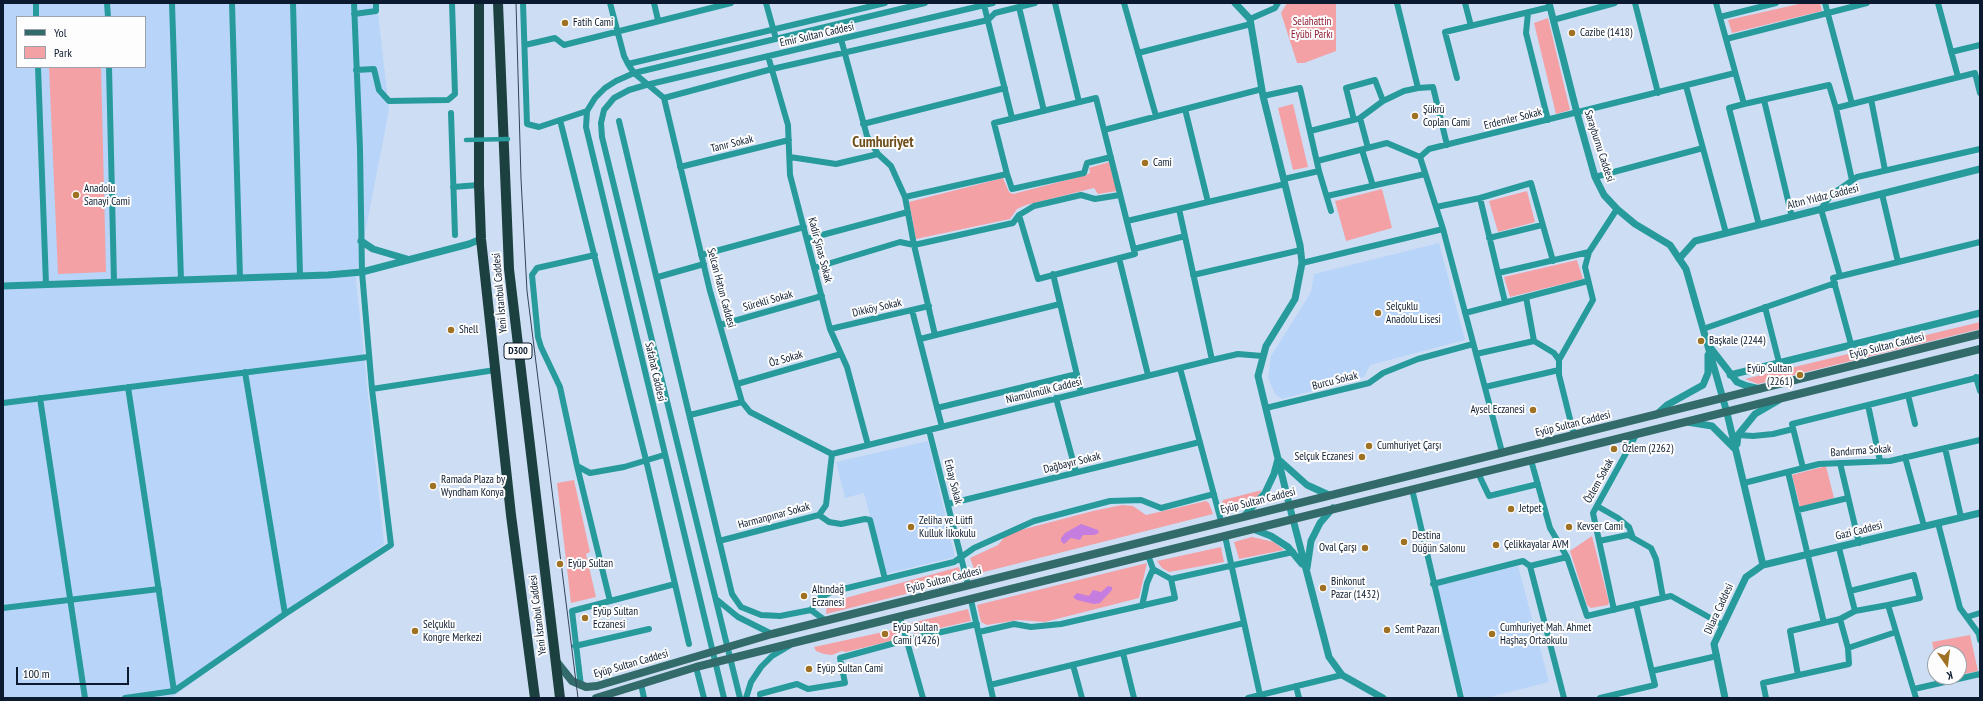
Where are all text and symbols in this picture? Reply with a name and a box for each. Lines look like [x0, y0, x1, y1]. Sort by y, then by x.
park label: Selahattin Eyübi Parkı [1291, 15, 1333, 41]
legend [16, 16, 146, 68]
place label: Fatih Cami [573, 16, 613, 30]
marker: Fatih Cami [560, 18, 570, 28]
street label: Emir Sultan Caddesi [779, 20, 855, 50]
text: Yol [54, 25, 67, 40]
place label: Cazibe (1418) [1580, 26, 1632, 40]
marker: Cazibe (1418) [1567, 28, 1577, 38]
text: Park [54, 45, 72, 60]
place label: Şükrü Coplan Cami [1423, 103, 1470, 129]
street label: Erdemler Sokak [1483, 105, 1543, 133]
street label: Sarayburnu Caddesi [1581, 108, 1617, 184]
marker: Şükrü Coplan Cami [1410, 111, 1420, 121]
street label: Tanır Sokak [709, 132, 755, 156]
district label: Cumhuriyet [852, 134, 914, 152]
place label: Cami [1153, 156, 1172, 170]
marker: Cami [1140, 158, 1150, 168]
place label: Anadolu Sanayi Cami [84, 182, 130, 208]
street label: Altın Yıldız Caddesi [1786, 182, 1860, 212]
marker: Anadolu Sanayi Cami [71, 190, 81, 200]
street label: Kadir Şinas Sokak [805, 216, 835, 284]
street label: Selcan Hatun Caddesi [704, 247, 738, 329]
street label: Yeni İstanbul Caddesi [490, 252, 510, 334]
street label: Sürekli Sokak [742, 288, 794, 314]
street label: Dikköy Sokak [851, 296, 903, 320]
place label: Selçuklu Anadolu Lisesi [1386, 300, 1441, 326]
marker: Selçuklu Anadolu Lisesi [1373, 308, 1383, 318]
place label: Shell [459, 323, 478, 337]
marker: Shell [446, 325, 456, 335]
street label: Eyüp Sultan Caddesi [1848, 330, 1926, 362]
place label: Başkale (2244) [1709, 334, 1765, 348]
marker: Başkale (2244) [1696, 336, 1706, 346]
street label: Safahat Caddesi [642, 341, 668, 403]
road number: D300 [504, 343, 532, 359]
street label: Öz Sokak [768, 348, 804, 370]
place label: Eyüp Sultan (2261) [1747, 362, 1792, 388]
street label: Burcu Sokak [1311, 369, 1359, 393]
marker: Eyüp Sultan (2261) [1795, 370, 1805, 380]
street label: Niamülmülk Caddesi [1005, 375, 1083, 407]
place label: Aysel Eczanesi [1471, 403, 1525, 417]
marker: Aysel Eczanesi [1528, 405, 1538, 415]
street label: Eyüp Sultan Caddesi [1534, 408, 1612, 440]
place label: Cumhuriyet Çarşı [1377, 439, 1441, 453]
marker: Cumhuriyet Çarşı [1364, 441, 1374, 451]
place label: Özlem (2262) [1622, 442, 1673, 456]
street label: Bandırma Sokak [1830, 442, 1892, 460]
marker: Özlem (2262) [1609, 444, 1619, 454]
street label: Dağbayır Sokak [1042, 450, 1102, 476]
place label: Selçuk Eczanesi [1295, 450, 1354, 464]
marker: Selçuk Eczanesi [1357, 452, 1367, 462]
street label: Özlem Sokak [1581, 456, 1617, 506]
street label: Erbay Sokak [941, 458, 965, 506]
place label: Ramada Plaza by Wyndham Konya [441, 473, 505, 499]
marker: Ramada Plaza by Wyndham Konya [428, 481, 438, 491]
street label: Eyüp Sultan Caddesi [1219, 485, 1297, 517]
street label: Harmanpınar Sokak [737, 500, 811, 532]
place label: Jetpet [1519, 502, 1542, 516]
marker: Jetpet [1506, 504, 1516, 514]
place label: Zeliha ve Lütfi Kulluk İlkokulu [919, 514, 976, 540]
street label: Gazi Caddesi [1834, 519, 1884, 543]
place label: Kevser Cami [1577, 520, 1623, 534]
marker: Zeliha ve Lütfi Kulluk İlkokulu [906, 522, 916, 532]
marker: Kevser Cami [1564, 522, 1574, 532]
place label: Destina Düğün Salonu [1412, 529, 1465, 555]
marker: Destina Düğün Salonu [1399, 537, 1409, 547]
place label: Çelikkayalar AVM [1504, 538, 1569, 552]
marker: Çelikkayalar AVM [1491, 540, 1501, 550]
place label: Oval Çarşı [1319, 541, 1357, 555]
marker: Oval Çarşı [1360, 543, 1370, 553]
place label: Eyüp Sultan [568, 557, 613, 571]
marker: Eyüp Sultan [555, 559, 565, 569]
street label: Eyüp Sultan Caddesi [905, 564, 983, 596]
street label: Yeni İstanbul Caddesi [527, 574, 549, 656]
place label: Binkonut Pazar (1432) [1331, 575, 1379, 601]
street label: Dilara Caddesi [1702, 582, 1736, 636]
place label: Altındağ Eczanesi [812, 583, 844, 609]
marker: Binkonut Pazar (1432) [1318, 583, 1328, 593]
marker: Altındağ Eczanesi [799, 591, 809, 601]
place label: Eyüp Sultan Eczanesi [593, 605, 638, 631]
marker: Eyüp Sultan Eczanesi [580, 613, 590, 623]
place label: Selçuklu Kongre Merkezi [423, 618, 482, 644]
place label: Eyüp Sultan Cami (1426) [893, 621, 939, 647]
place label: Cumhuriyet Mah. Ahmet Haşhaş Ortaokulu [1500, 621, 1591, 647]
place label: Semt Pazarı [1395, 623, 1440, 637]
marker: Semt Pazarı [1382, 625, 1392, 635]
marker: Selçuklu Kongre Merkezi [410, 626, 420, 636]
marker: Eyüp Sultan Cami (1426) [880, 629, 890, 639]
marker: Cumhuriyet Mah. Ahmet Haşhaş Ortaokulu [1487, 629, 1497, 639]
north arrow [1927, 645, 1967, 685]
street label: Eyüp Sultan Caddesi [592, 647, 670, 681]
scale bar [18, 659, 131, 685]
place label: Eyüp Sultan Cami [817, 662, 883, 676]
marker: Eyüp Sultan Cami [804, 664, 814, 674]
text: 100 m [23, 666, 50, 681]
text: K [1945, 668, 1954, 683]

